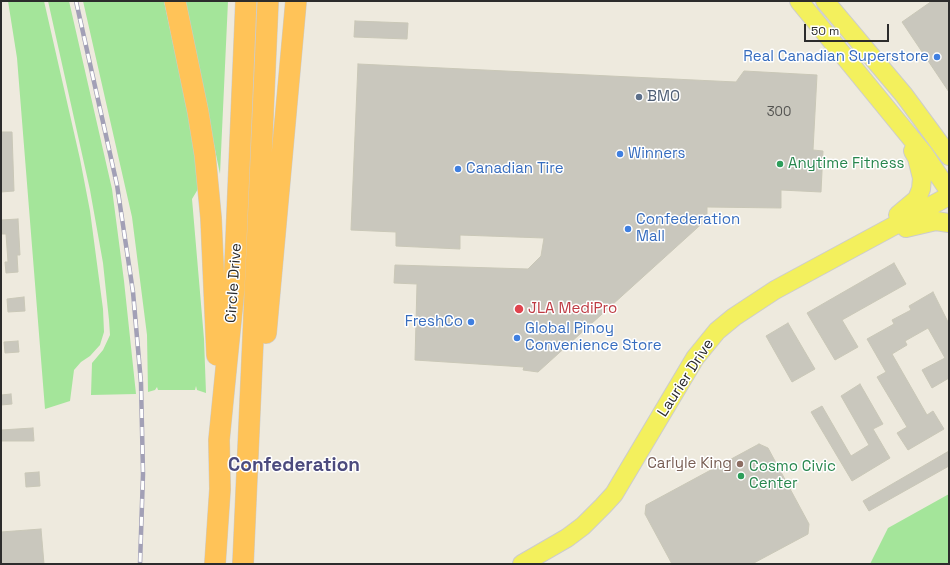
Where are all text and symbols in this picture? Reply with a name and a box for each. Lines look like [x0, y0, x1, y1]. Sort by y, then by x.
scale bar [806, 16, 891, 42]
text: 50 m [811, 23, 839, 39]
place label: Real Canadian Superstore [743, 48, 929, 66]
marker: Real Canadian Superstore [932, 52, 942, 62]
place label: BMO [647, 88, 680, 106]
marker: BMO [634, 92, 644, 102]
house number: 300 [767, 104, 791, 120]
place label: Winners [628, 145, 685, 163]
marker: Winners [615, 149, 625, 159]
place label: Anytime Fitness [788, 155, 904, 173]
marker: Anytime Fitness [775, 159, 785, 169]
place label: Canadian Tire [466, 160, 564, 178]
marker: Canadian Tire [453, 164, 463, 174]
place label: Confederation Mall [636, 211, 740, 246]
marker: Confederation Mall [623, 224, 633, 234]
street label: Circle Drive [222, 242, 246, 324]
place label: JLA MediPro [528, 300, 617, 318]
marker: JLA MediPro [513, 303, 525, 315]
place label: FreshCo [405, 313, 463, 331]
marker: FreshCo [466, 317, 476, 327]
place label: Global Pinoy Convenience Store [525, 320, 662, 355]
marker: Global Pinoy Convenience Store [512, 333, 522, 343]
street label: Laurier Drive [654, 336, 718, 420]
district label: Confederation [228, 455, 360, 477]
place label: Carlyle King [647, 455, 732, 473]
place label: Cosmo Civic Center [749, 458, 836, 493]
marker: Carlyle King [735, 459, 745, 469]
marker: Cosmo Civic Center [736, 471, 746, 481]

